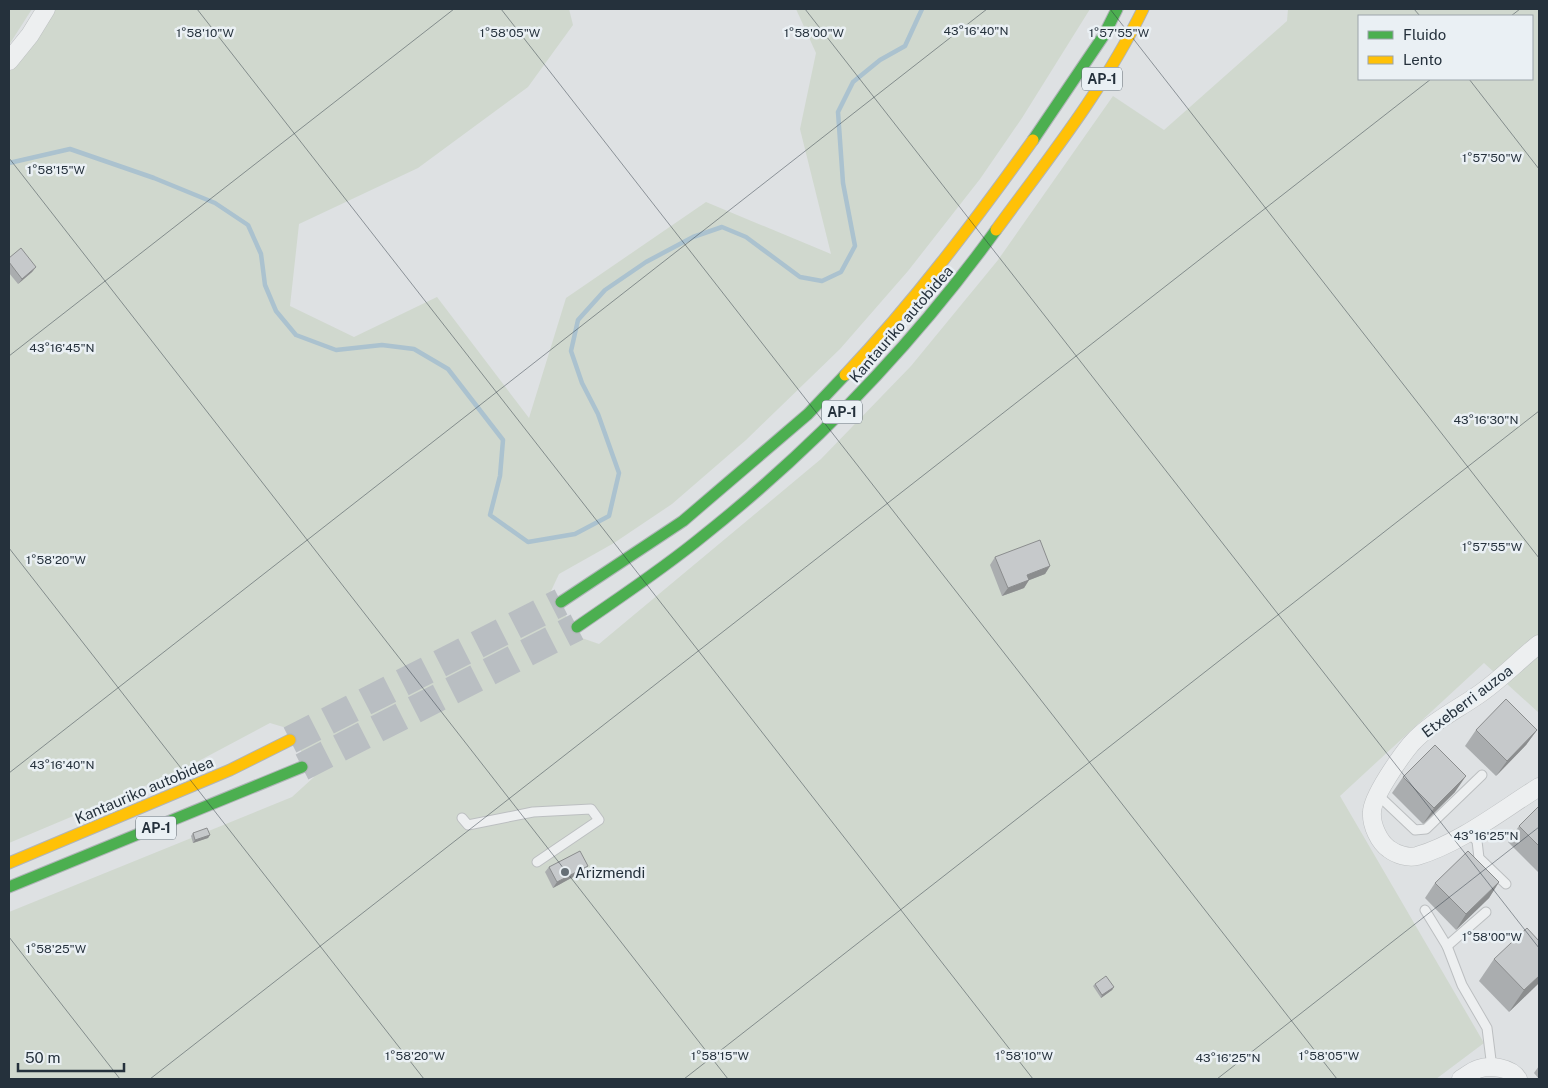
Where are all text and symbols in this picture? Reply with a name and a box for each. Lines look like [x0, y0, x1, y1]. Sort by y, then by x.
legend [1358, 15, 1533, 80]
text: 43°16'40"N [943, 24, 1009, 38]
text: 1°58'10"W [176, 26, 234, 40]
text: 1°58'05"W [480, 26, 541, 40]
text: 1°58'00"W [784, 26, 845, 40]
text: 1°57'55"W [1089, 26, 1150, 40]
text: Fluido [1403, 26, 1446, 43]
text: Lento [1403, 51, 1442, 68]
road number: AP-1 [1082, 68, 1122, 90]
text: 1°57'50"W [1462, 151, 1522, 165]
text: 1°58'15"W [27, 163, 86, 177]
street label: Kantauriko autobidea [846, 262, 956, 386]
text: 43°16'45"N [29, 341, 95, 355]
road number: AP-1 [822, 401, 862, 424]
text: 43°16'30"N [1454, 413, 1518, 427]
text: 1°57'55"W [1462, 540, 1523, 554]
text: 1°58'20"W [26, 553, 87, 567]
street label: Etxeberri auzoa [1418, 661, 1516, 741]
street label: Kantauriko autobidea [72, 753, 216, 827]
text: 43°16'40"N [29, 758, 95, 772]
road number: AP-1 [136, 816, 176, 840]
text: 43°16'25"N [1454, 829, 1518, 843]
place label: Arizmendi [575, 864, 645, 881]
marker: Arizmendi [559, 866, 571, 878]
text: 1°58'00"W [1462, 930, 1523, 944]
text: 1°58'25"W [26, 942, 87, 956]
scale bar [18, 1040, 124, 1072]
text: 50 m [25, 1049, 60, 1066]
text: 1°58'20"W [385, 1049, 446, 1063]
text: 1°58'15"W [691, 1049, 750, 1063]
text: 1°58'10"W [995, 1049, 1053, 1063]
text: 1°58'05"W [1299, 1049, 1360, 1063]
text: 43°16'25"N [1196, 1051, 1260, 1065]

